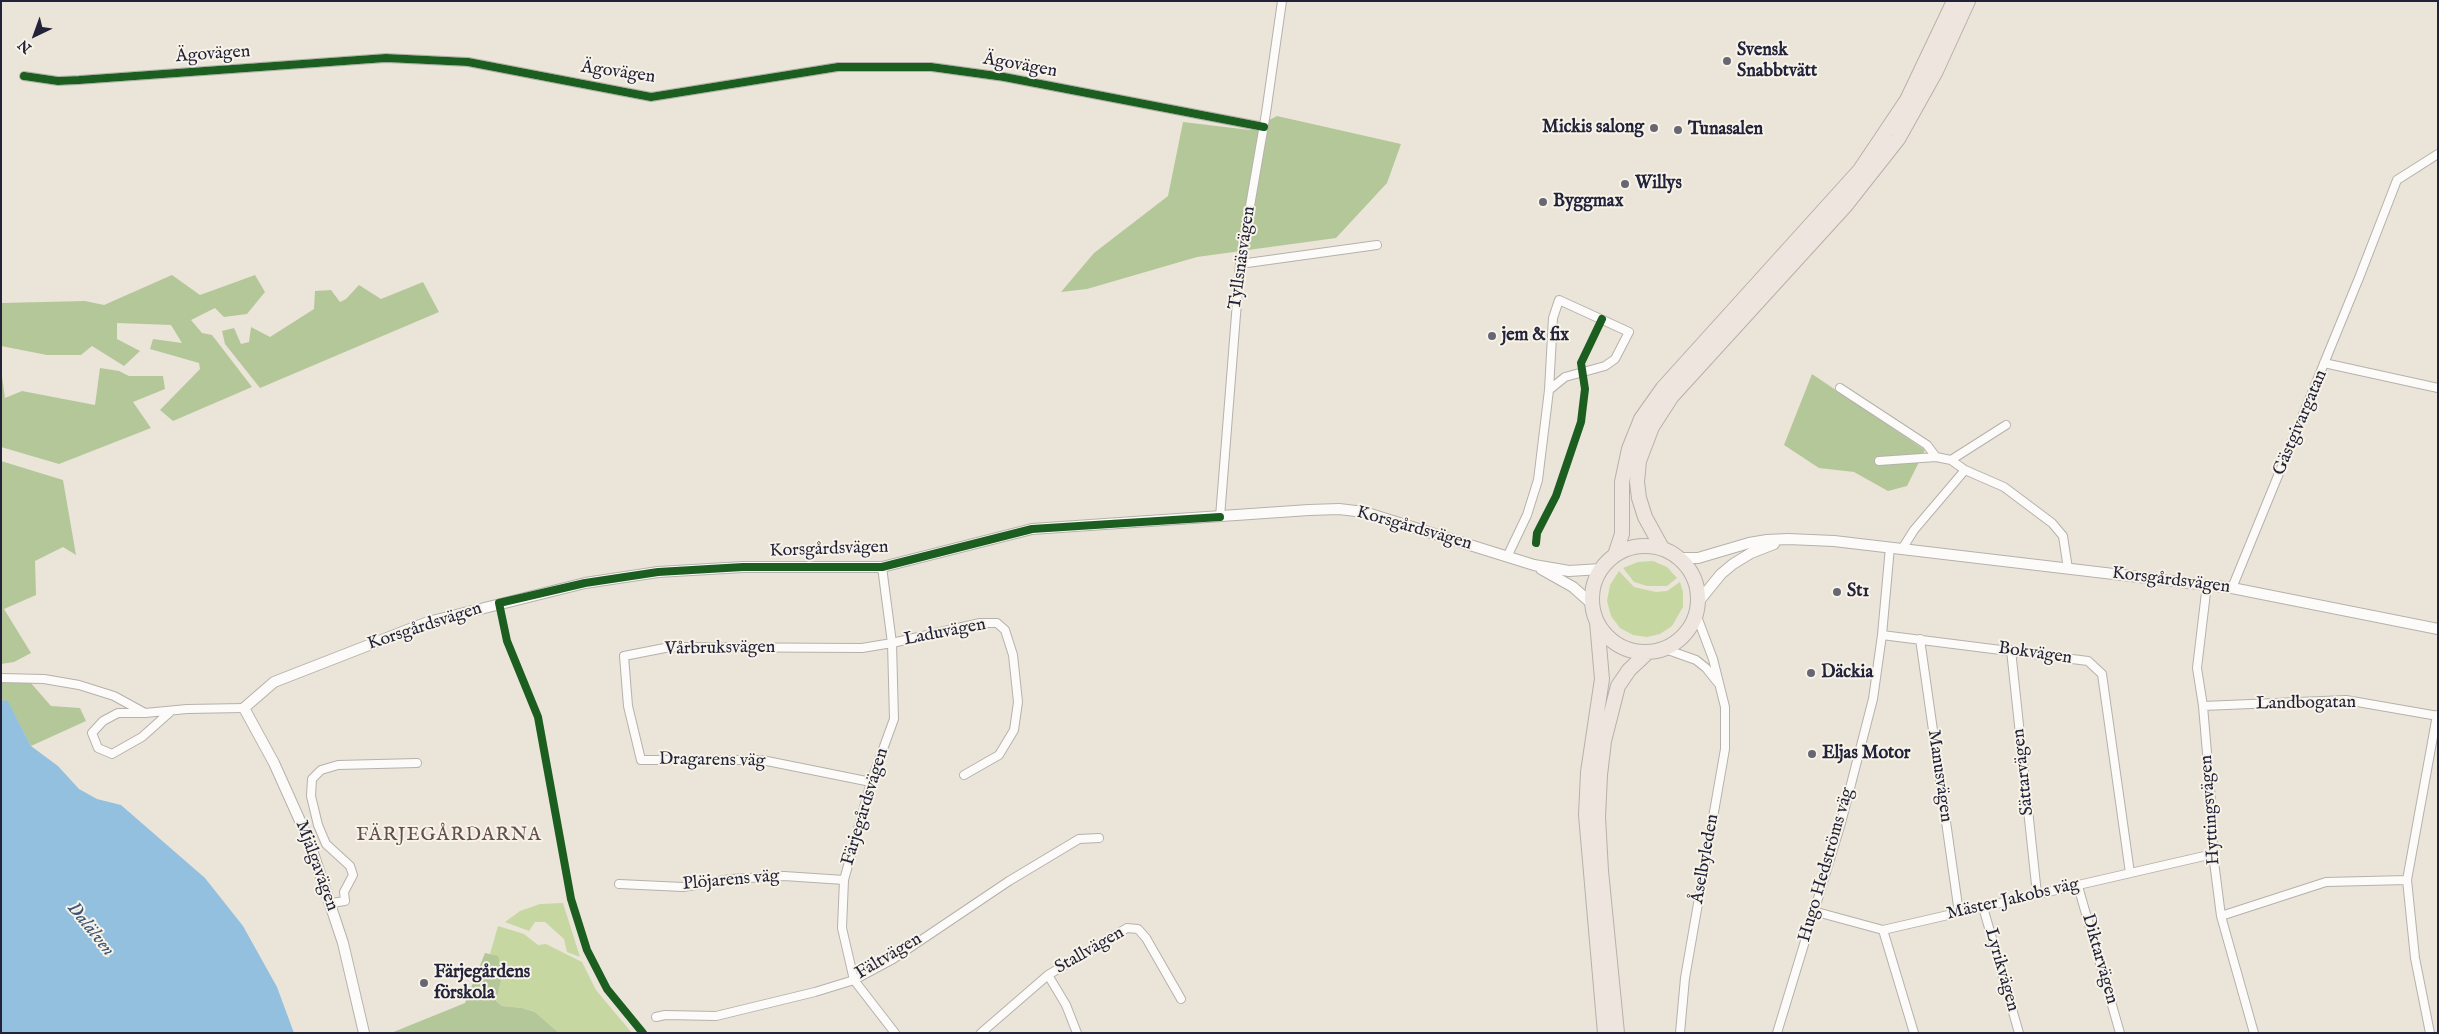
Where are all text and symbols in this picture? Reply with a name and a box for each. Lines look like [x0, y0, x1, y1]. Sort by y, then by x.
north arrow [10, 10, 60, 60]
text: N [14, 35, 35, 57]
place label: Svensk Snabbtvätt [1737, 40, 1817, 82]
street label: Ägovägen [175, 42, 251, 68]
street label: Ägovägen [981, 49, 1059, 83]
marker: Svensk Snabbtvätt [1721, 55, 1733, 67]
street label: Ägovägen [580, 57, 656, 89]
place label: Mickis salong [1542, 117, 1644, 139]
place label: Tunasalen [1688, 119, 1763, 141]
marker: Mickis salong [1648, 122, 1660, 134]
marker: Tunasalen [1672, 124, 1684, 136]
place label: Willys [1635, 173, 1682, 195]
marker: Willys [1619, 178, 1631, 190]
place label: Byggmax [1553, 191, 1623, 213]
marker: Byggmax [1537, 196, 1549, 208]
street label: Tyllsnäsvägen [1225, 205, 1261, 311]
place label: jem & fix [1502, 325, 1569, 347]
marker: jem & fix [1486, 330, 1498, 342]
street label: Gästgivargatan [2269, 367, 2333, 479]
street label: Korsgårdsvägen [1354, 502, 1474, 556]
street label: Korsgårdsvägen [769, 537, 889, 563]
street label: Korsgårdsvägen [2111, 563, 2231, 599]
place label: St1 [1847, 581, 1869, 603]
marker: St1 [1831, 586, 1843, 598]
street label: Korsgårdsvägen [365, 598, 485, 656]
street label: Laduvägen [902, 614, 988, 652]
street label: Vårbruksvägen [665, 637, 775, 661]
street label: Bokvägen [1997, 638, 2073, 670]
place label: Däckia [1821, 662, 1873, 684]
marker: Däckia [1805, 667, 1817, 679]
street label: Landbogatan [2256, 692, 2356, 716]
street label: Manusvägen [1922, 728, 1956, 824]
street label: Sättarvägen [2009, 728, 2039, 816]
place label: Eljas Motor [1822, 743, 1910, 765]
street label: Färjegårdsvägen [838, 746, 894, 868]
marker: Eljas Motor [1806, 748, 1818, 760]
street label: Dragarens väg [659, 749, 765, 773]
street label: Hyttingsvägen [2196, 754, 2226, 866]
street label: Hugo Hedströms väg [1795, 785, 1859, 945]
street label: Åselbyleden [1688, 813, 1724, 905]
street label: Mjälgavägen [290, 818, 342, 914]
district label: FÄRJEGÅRDARNA [355, 825, 543, 847]
street label: Plöjarens väg [682, 866, 780, 896]
street label: Mäster Jakobs väg [1945, 874, 2081, 926]
water label: Dalälven [61, 898, 119, 962]
street label: Diktarvägen [2076, 911, 2122, 1007]
street label: Stallvägen [1052, 923, 1128, 979]
street label: Lyrikvägen [1979, 926, 2023, 1014]
street label: Fältvägen [852, 929, 926, 985]
place label: Färjegårdens förskola [434, 962, 530, 1004]
marker: Färjegårdens förskola [418, 977, 430, 989]

